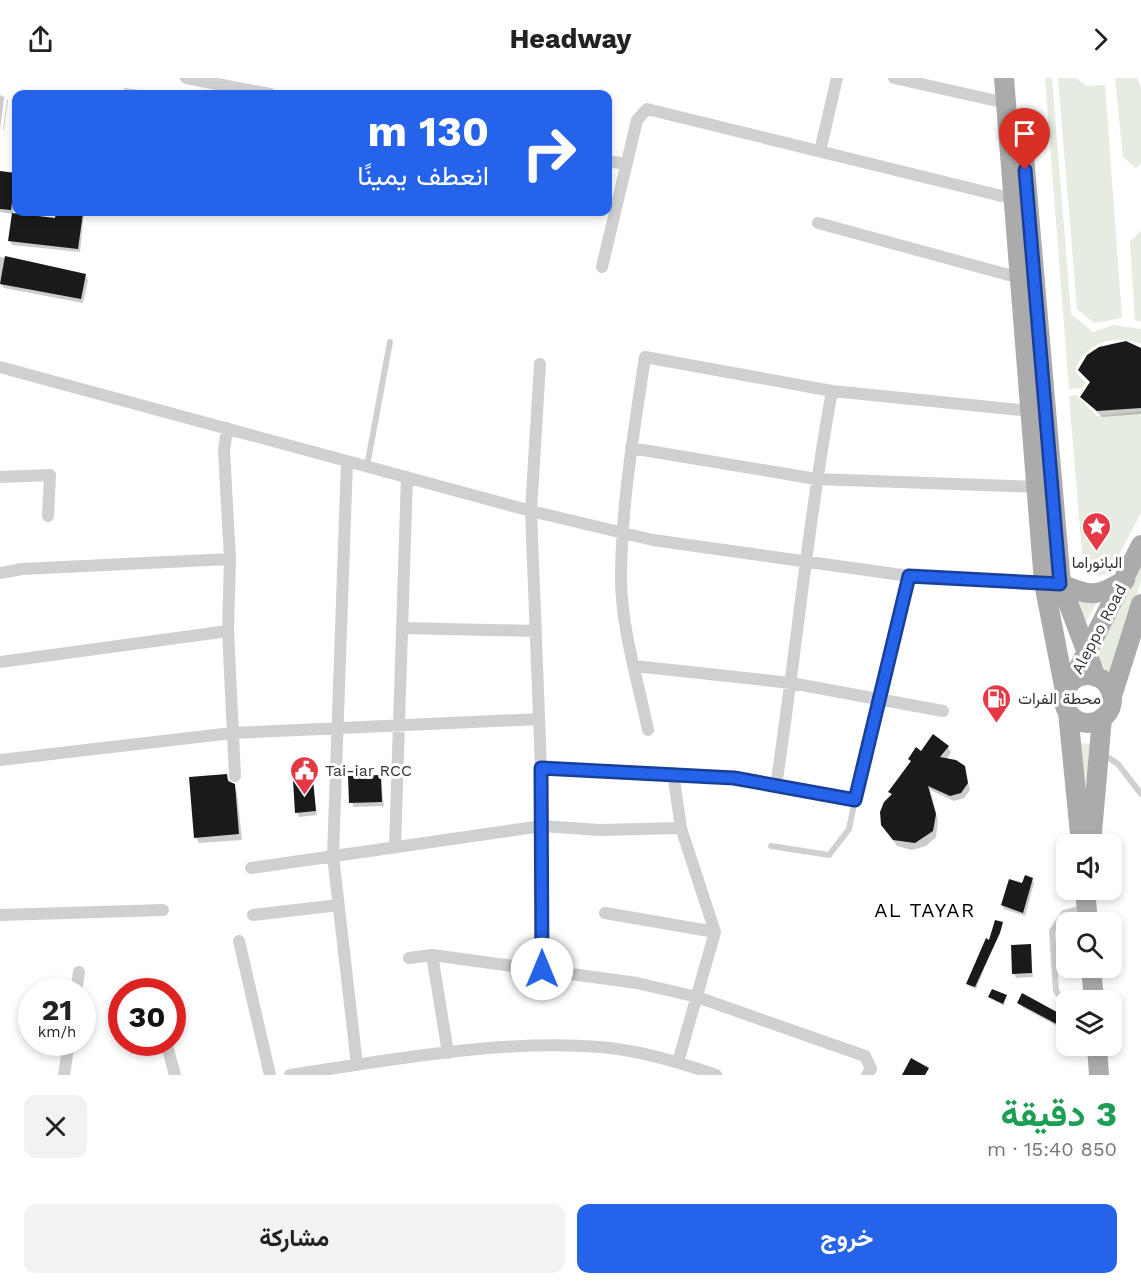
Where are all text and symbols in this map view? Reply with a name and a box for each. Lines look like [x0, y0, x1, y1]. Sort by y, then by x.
icon: share [24, 23, 57, 56]
text: Headway [509, 23, 632, 55]
icon: forward [1084, 23, 1117, 56]
text: 130 m [367, 107, 489, 156]
pin [999, 108, 1050, 170]
icon: right [510, 114, 588, 192]
icon: arrive [1008, 117, 1041, 150]
text: انعطف يمينًا [357, 160, 489, 192]
place icon: البانوراما [1081, 510, 1113, 552]
place label: البانوراما [1072, 553, 1122, 573]
street label: Aleppo Road [1067, 581, 1131, 677]
fuel station icon: محطة الفرات [981, 682, 1013, 724]
place label: محطة الفرات [1018, 689, 1101, 709]
public building icon: Tai-iar RCC [288, 754, 320, 796]
place label: Tai-iar RCC [325, 761, 412, 780]
map controls [1056, 834, 1122, 1056]
button: sound [1056, 834, 1122, 900]
district label: AL TAYAR [874, 898, 976, 922]
button: search [1056, 912, 1122, 978]
position arrow [510, 937, 574, 1001]
speed limit sign: 30 [108, 978, 186, 1056]
button: layers [1056, 990, 1122, 1056]
text: 21 [42, 992, 72, 1027]
text: km/h [38, 1023, 76, 1041]
text: 3 دقيقة [1000, 1093, 1117, 1135]
button: close [24, 1095, 87, 1158]
text: 850 m · 15:40 [987, 1137, 1117, 1161]
button: مشاركة [24, 1204, 565, 1273]
button: خروج [577, 1204, 1117, 1273]

